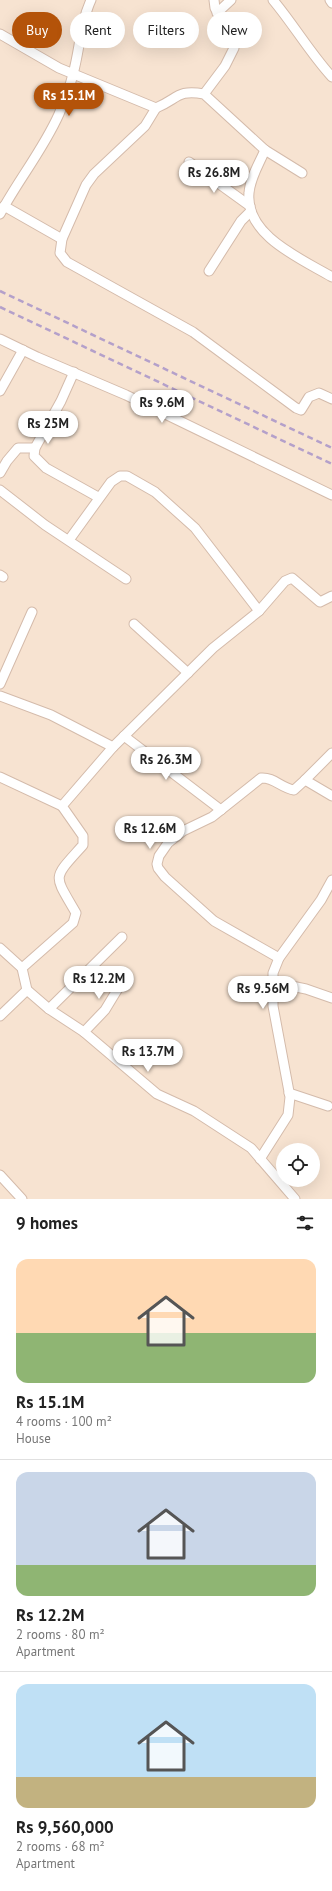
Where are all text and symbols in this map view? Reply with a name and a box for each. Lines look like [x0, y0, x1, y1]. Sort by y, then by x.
chip: Buy [12, 12, 62, 48]
chip: Rent [70, 12, 125, 48]
chip: Filters [133, 12, 199, 48]
chip: New [207, 12, 262, 48]
pin: Rs 15.1M [28, 83, 110, 117]
text: Rs 15.1M [43, 87, 95, 104]
pin: Rs 26.8M [173, 160, 255, 194]
text: Rs 26.8M [188, 164, 240, 181]
pin: Rs 9.6M [125, 390, 199, 424]
text: Rs 9.6M [140, 394, 184, 411]
pin: Rs 25M [15, 411, 81, 445]
text: Rs 25M [27, 415, 69, 432]
pin: Rs 26.3M [125, 747, 207, 781]
text: Rs 26.3M [140, 751, 192, 768]
pin: Rs 12.6M [109, 816, 191, 850]
text: Rs 12.6M [124, 820, 176, 837]
pin: Rs 12.2M [58, 966, 140, 1000]
text: Rs 12.2M [73, 970, 125, 987]
pin: Rs 9.56M [222, 976, 304, 1010]
text: Rs 9.56M [237, 980, 289, 997]
pin: Rs 13.7M [107, 1039, 189, 1073]
text: Rs 13.7M [122, 1043, 174, 1060]
map controls [276, 1143, 320, 1187]
button: locate [276, 1143, 320, 1187]
text: 9 homes [16, 1212, 78, 1234]
icon: filters [294, 1212, 316, 1234]
icon: home [130, 1285, 202, 1357]
text: Rs 15.1M [16, 1391, 84, 1413]
text: 4 rooms · 100 m² [16, 1413, 112, 1430]
text: House [16, 1430, 51, 1447]
icon: home [130, 1498, 202, 1570]
text: Rs 12.2M [16, 1604, 84, 1626]
text: 2 rooms · 80 m² [16, 1626, 105, 1643]
text: Apartment [16, 1643, 75, 1660]
icon: home [130, 1710, 202, 1782]
text: Rs 9,560,000 [16, 1816, 114, 1838]
text: 2 rooms · 68 m² [16, 1838, 105, 1855]
text: Apartment [16, 1855, 75, 1872]

